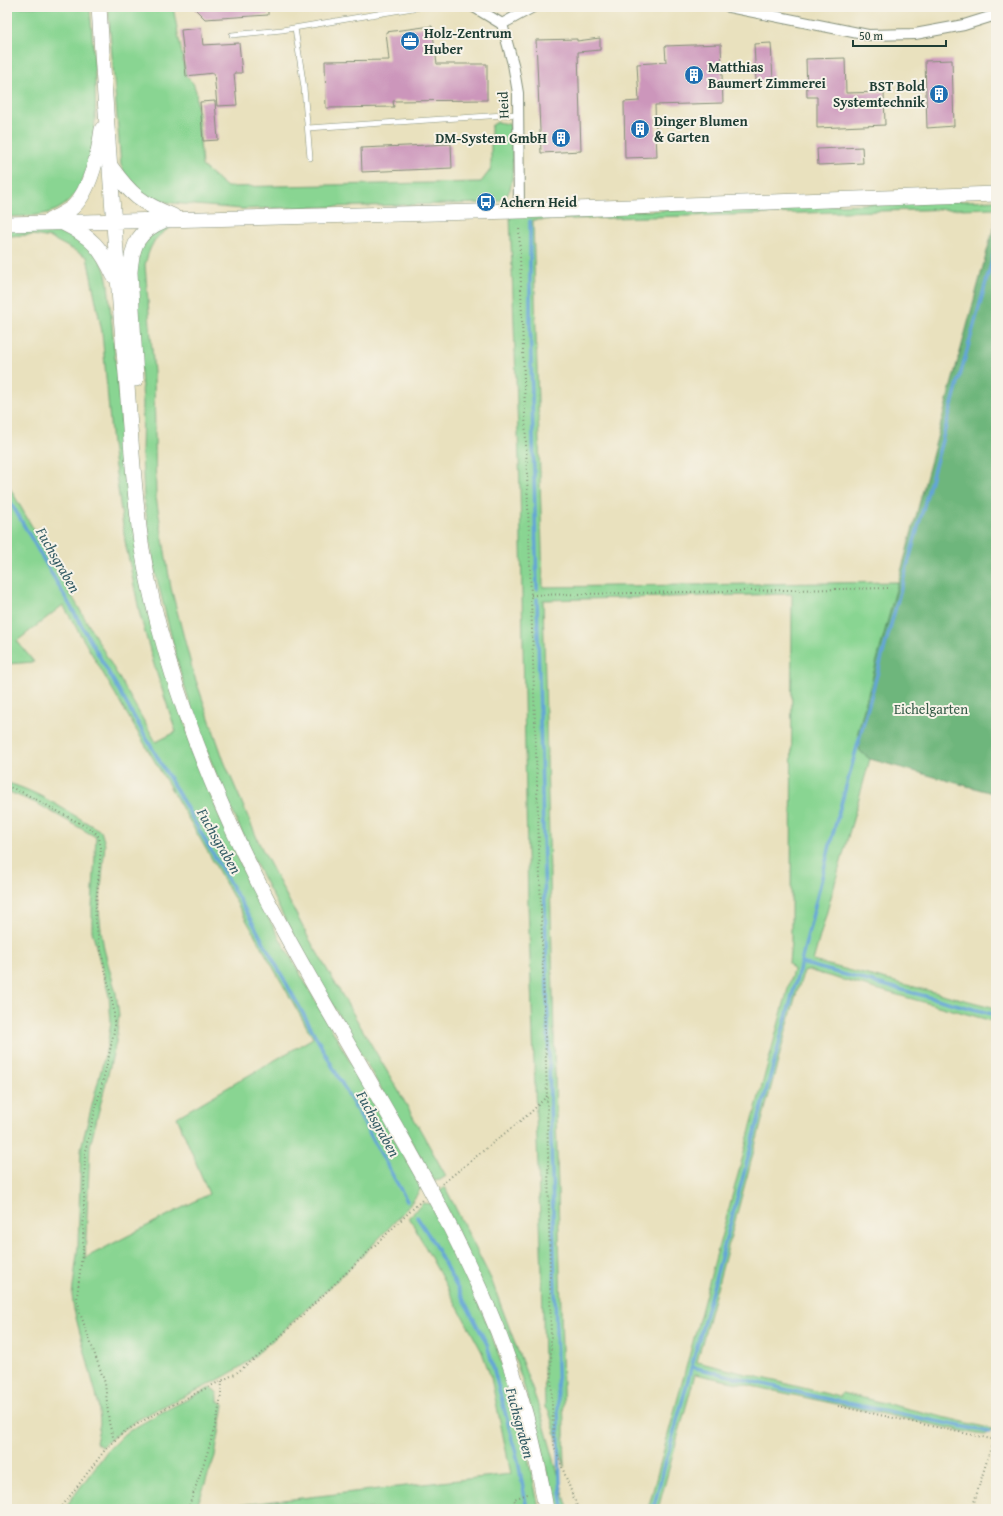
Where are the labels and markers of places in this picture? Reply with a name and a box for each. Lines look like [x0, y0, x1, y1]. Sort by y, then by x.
place label: Holz-Zentrum Huber [424, 23, 512, 59]
office icon: Holz-Zentrum Huber [399, 30, 421, 52]
place label: Matthias Baumert Zimmerei [708, 57, 827, 93]
building icon: Matthias Baumert Zimmerei [683, 64, 705, 86]
place label: BST Bold Systemtechnik [833, 76, 926, 112]
building icon: BST Bold Systemtechnik [928, 83, 950, 105]
place label: Dinger Blumen & Garten [654, 111, 748, 147]
building icon: Dinger Blumen & Garten [629, 118, 651, 140]
building icon: DM-System GmbH [550, 127, 572, 149]
place label: DM-System GmbH [435, 128, 547, 148]
bus stop icon: Achern Heid [475, 191, 497, 213]
place label: Achern Heid [500, 192, 577, 212]

